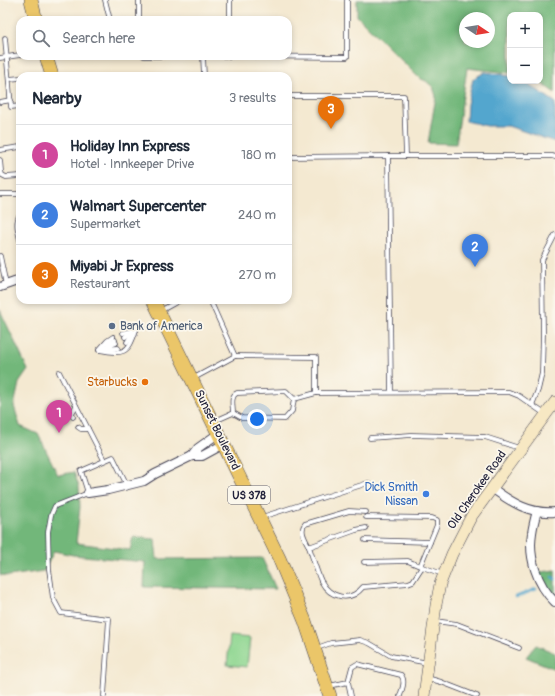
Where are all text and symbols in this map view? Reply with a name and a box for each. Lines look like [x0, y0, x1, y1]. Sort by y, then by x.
north arrow [459, 12, 495, 48]
map controls [507, 12, 543, 84]
button: + [507, 12, 543, 48]
search box [16, 16, 292, 60]
icon: search [30, 27, 52, 49]
text: Search here [62, 29, 135, 48]
button: − [507, 48, 543, 84]
text: Nearby [32, 88, 81, 109]
text: 3 results [229, 90, 276, 106]
pin: 3 [318, 96, 344, 129]
text: Holiday Inn Express [70, 137, 190, 156]
text: 1 [42, 147, 48, 163]
text: 180 m [241, 147, 276, 163]
text: Hotel · Innkeeper Drive [70, 156, 194, 172]
text: Walmart Supercenter [70, 197, 206, 216]
text: 2 [41, 207, 49, 223]
text: 240 m [238, 207, 276, 223]
text: Supermarket [70, 216, 141, 232]
pin: 2 [462, 234, 488, 267]
text: Miyabi Jr Express [70, 257, 173, 276]
text: 3 [41, 267, 49, 283]
text: 270 m [239, 267, 276, 283]
text: Restaurant [70, 276, 130, 292]
place label: Bank of America [120, 319, 203, 334]
marker: Bank of America [107, 321, 117, 331]
place label: Starbucks [87, 375, 138, 390]
marker: Starbucks [140, 377, 150, 387]
street label: Sunset Boulevard [191, 387, 243, 473]
pin: 1 [46, 400, 72, 433]
your location [247, 409, 267, 429]
street label: Old Cherokee Road [444, 448, 510, 532]
place label: Dick Smith Nissan [364, 480, 418, 509]
road number: US 378 [228, 486, 270, 504]
marker: Dick Smith Nissan [421, 489, 431, 499]

